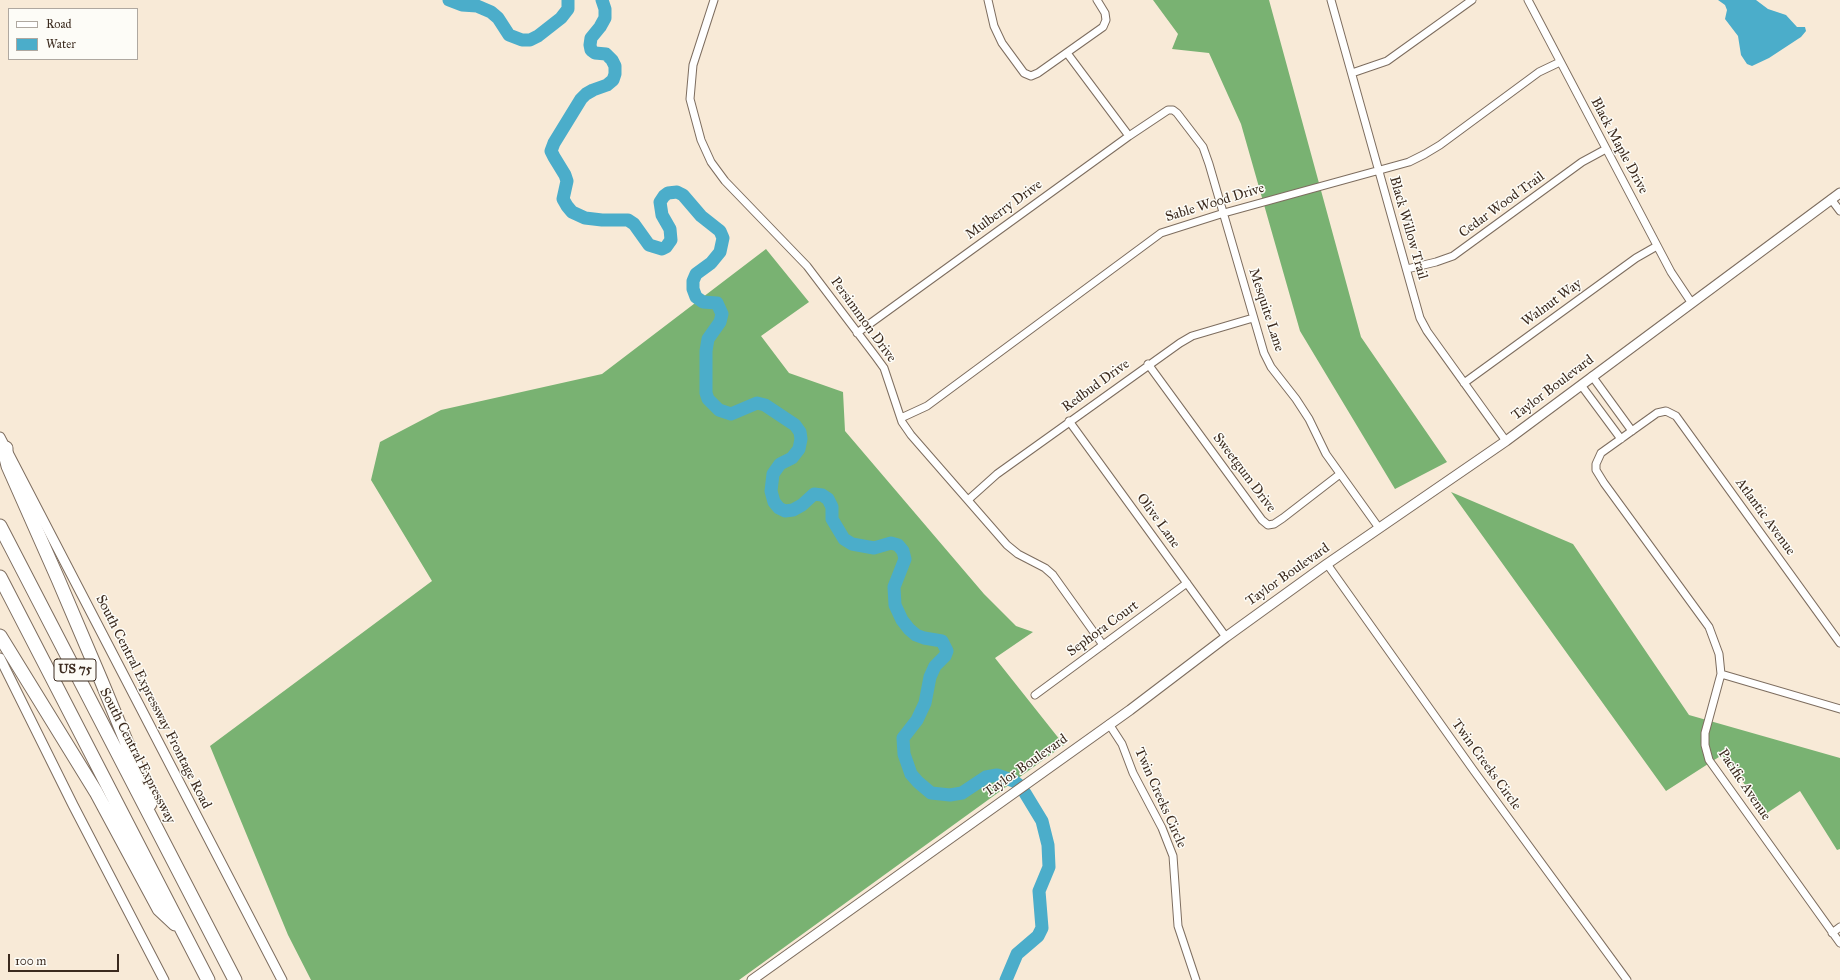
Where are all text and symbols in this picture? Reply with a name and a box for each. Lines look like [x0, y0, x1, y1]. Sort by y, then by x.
legend [8, 8, 138, 60]
text: Road [46, 17, 72, 31]
text: Water [46, 37, 76, 51]
street label: Black Maple Drive [1587, 95, 1651, 197]
street label: Cedar Wood Trail [1456, 168, 1548, 242]
street label: Black Willow Trail [1385, 175, 1431, 281]
street label: Mulberry Drive [962, 177, 1046, 243]
street label: Sable Wood Drive [1163, 180, 1267, 226]
street label: Mesquite Lane [1245, 266, 1287, 354]
street label: Persimmon Drive [826, 274, 900, 366]
street label: Walnut Way [1519, 276, 1585, 330]
street label: Taylor Boulevard [1509, 352, 1597, 424]
street label: Redbud Drive [1059, 356, 1133, 416]
street label: Sweetgum Drive [1209, 430, 1279, 516]
street label: Atlantic Avenue [1731, 475, 1799, 559]
street label: Olive Lane [1133, 490, 1183, 552]
street label: Taylor Boulevard [1243, 540, 1333, 610]
street label: South Central Expressway Frontage Road [92, 592, 214, 812]
street label: Sephora Court [1064, 597, 1142, 661]
road number: US 75 [54, 659, 96, 681]
street label: South Central Expressway [95, 685, 179, 827]
street label: Twin Creeks Circle [1447, 716, 1525, 814]
street label: Taylor Boulevard [981, 731, 1071, 801]
street label: Twin Creeks Circle [1130, 745, 1190, 851]
street label: Pacific Avenue [1714, 746, 1774, 824]
scale bar [10, 946, 121, 972]
text: 100 m [15, 954, 46, 968]

